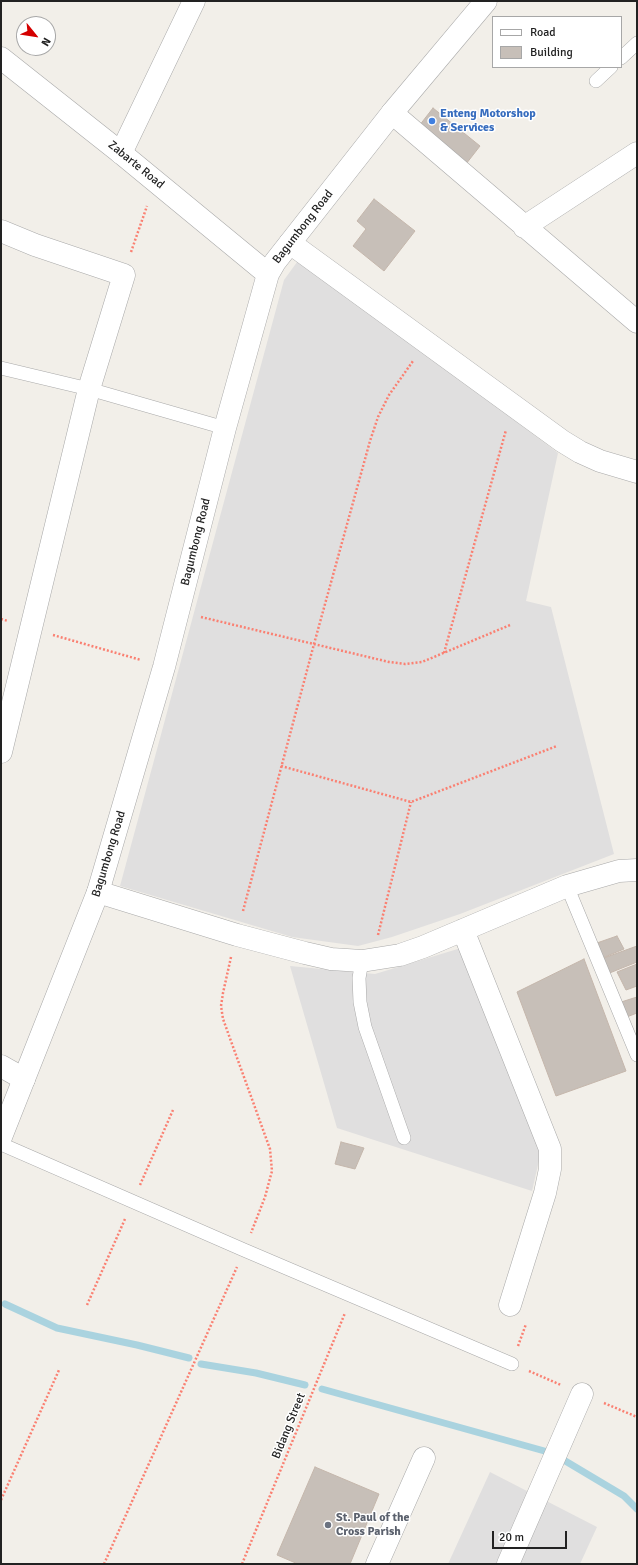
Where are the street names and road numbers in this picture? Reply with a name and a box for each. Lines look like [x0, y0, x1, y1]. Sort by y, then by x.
street label: Zabarte Road [105, 138, 167, 192]
street label: Bagumbong Road [270, 187, 336, 267]
street label: Bagumbong Road [178, 497, 214, 587]
street label: Bagumbong Road [89, 809, 129, 899]
street label: Bidang Street [269, 1391, 309, 1461]

